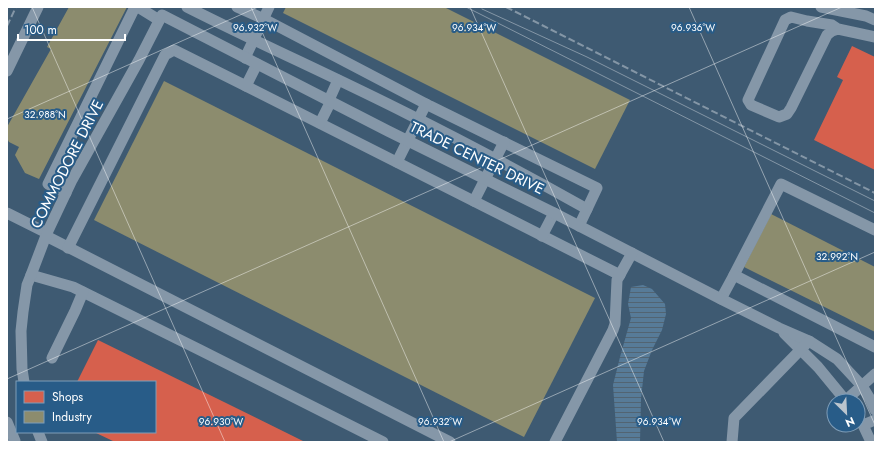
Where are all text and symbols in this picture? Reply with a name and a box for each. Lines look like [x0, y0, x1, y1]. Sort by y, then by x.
scale bar [18, 16, 125, 42]
text: 96.932°W [233, 20, 277, 35]
text: 96.934°W [452, 20, 496, 35]
text: 96.936°W [671, 20, 715, 35]
text: 100 m [24, 21, 57, 39]
street label: COMMODORE DRIVE [25, 96, 109, 232]
text: 32.988°N [24, 107, 66, 122]
street label: TRADE CENTER DRIVE [406, 116, 548, 200]
text: 32.992°N [816, 249, 858, 264]
legend [16, 381, 156, 433]
text: Shops [52, 388, 83, 406]
north arrow [826, 393, 866, 433]
text: Industry [52, 408, 93, 426]
text: N [843, 413, 857, 431]
text: 96.930°W [199, 414, 243, 429]
text: 96.932°W [418, 414, 462, 429]
text: 96.934°W [637, 414, 681, 429]

